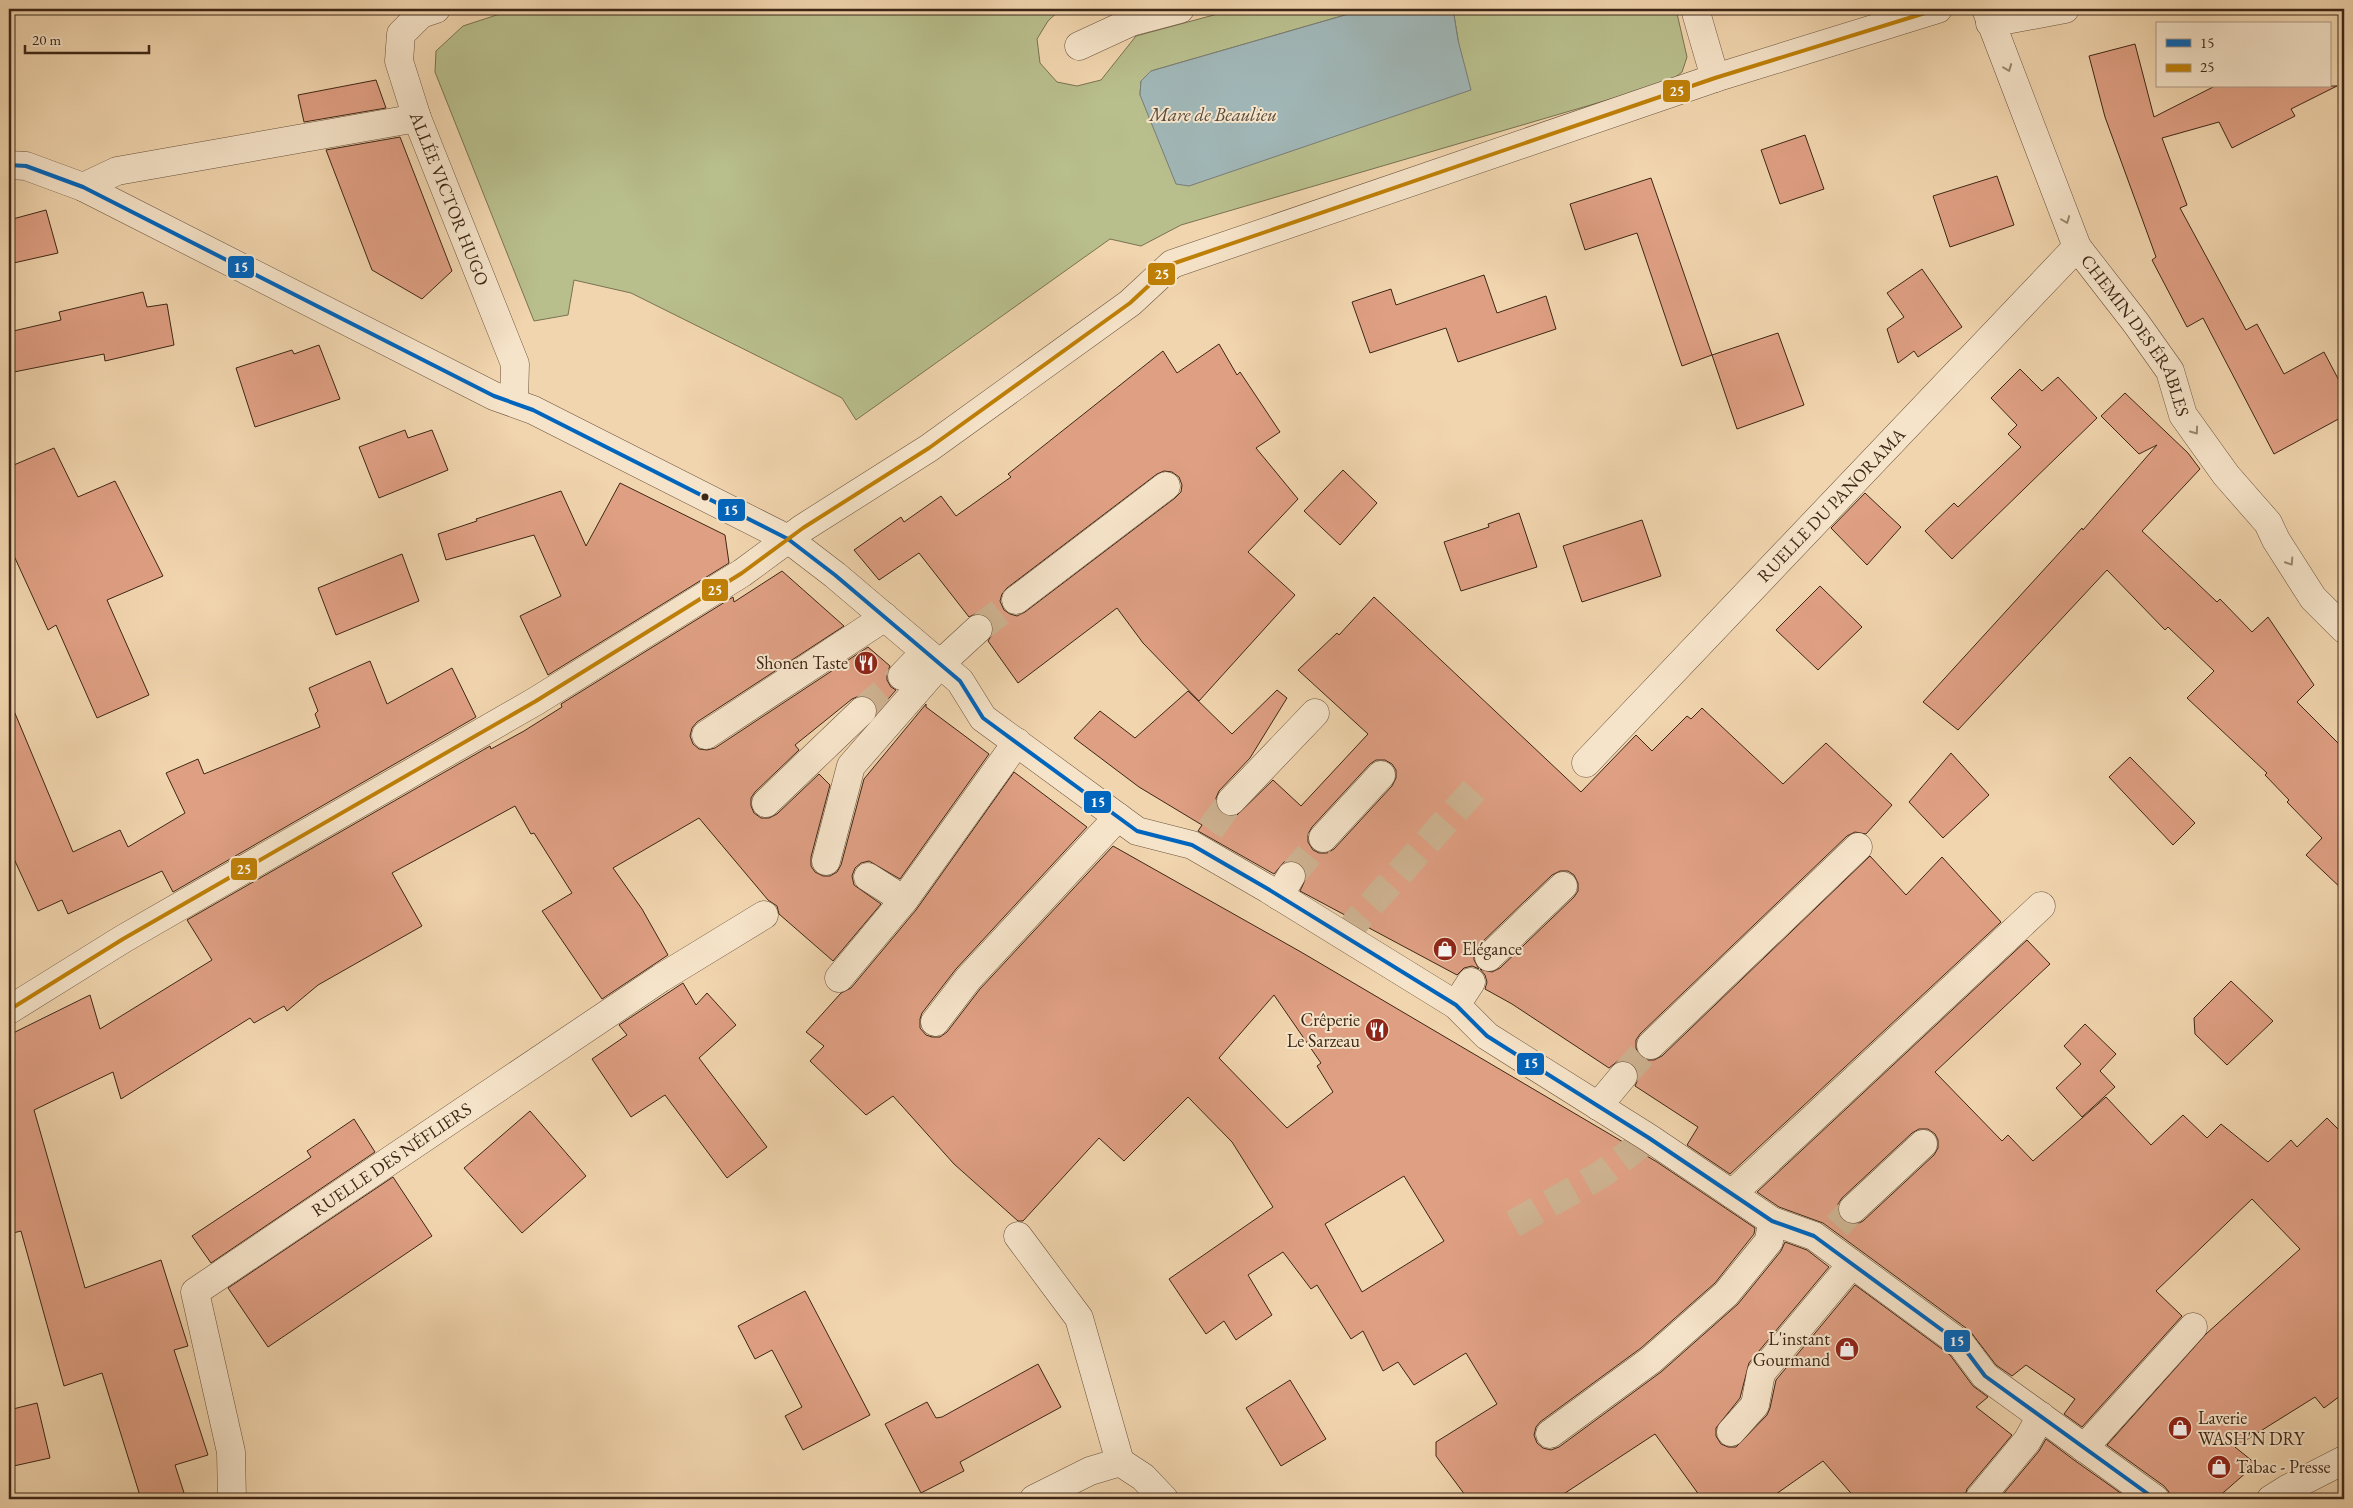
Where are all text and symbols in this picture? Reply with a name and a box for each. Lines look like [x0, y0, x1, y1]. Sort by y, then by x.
scale bar [25, 22, 149, 54]
legend [2156, 22, 2330, 88]
text: 20 m [32, 30, 61, 49]
text: 15 [2200, 33, 2214, 52]
text: 25 [2200, 57, 2214, 76]
one-way arrow [2002, 63, 2012, 72]
line badge: 25 [1662, 79, 1691, 103]
text: 25 [1670, 82, 1684, 100]
water label: Mare de Beaulieu [1148, 102, 1277, 127]
street label: ALLÉE VICTOR HUGO [404, 108, 495, 289]
one-way arrow [2060, 215, 2071, 224]
street label: CHEMIN DES ÉRABLES [2076, 250, 2195, 419]
line badge: 15 [227, 255, 255, 279]
text: 15 [234, 258, 248, 276]
line badge: 25 [1147, 262, 1176, 286]
text: 25 [1155, 265, 1169, 283]
street label: RUELLE DU PANORAMA [1752, 422, 1910, 587]
one-way arrow [2189, 425, 2198, 435]
unlabelled marker [700, 492, 710, 502]
line badge: 15 [717, 498, 746, 522]
text: 15 [724, 501, 738, 519]
one-way arrow [2284, 557, 2293, 566]
line badge: 25 [701, 578, 729, 602]
text: 25 [708, 581, 722, 599]
restaurant icon: Shonen Taste [853, 650, 879, 676]
place label: Shonen Taste [756, 651, 848, 674]
line badge: 15 [1083, 790, 1112, 814]
text: 15 [1091, 793, 1105, 811]
line badge: 25 [230, 857, 258, 881]
text: 25 [237, 860, 251, 878]
shop icon: Elégance [1432, 936, 1458, 962]
place label: Elégance [1462, 937, 1522, 960]
place label: Crêperie Le Sarzeau [1287, 1008, 1361, 1052]
restaurant icon: Crêperie Le Sarzeau [1364, 1017, 1390, 1043]
line badge: 15 [1516, 1052, 1545, 1076]
text: 15 [1524, 1054, 1538, 1072]
street label: RUELLE DES NÉFLIERS [307, 1097, 476, 1221]
place label: L'instant Gourmand [1753, 1327, 1831, 1371]
line badge: 15 [1943, 1329, 1971, 1353]
text: 15 [1950, 1332, 1964, 1350]
shop icon: L'instant Gourmand [1834, 1336, 1860, 1362]
place label: Laverie WASH'N DRY [2198, 1406, 2306, 1450]
shop icon: Laverie WASH'N DRY [2167, 1415, 2193, 1441]
shop icon: Tabac - Presse [2206, 1454, 2232, 1480]
place label: Tabac - Presse [2236, 1455, 2331, 1478]

